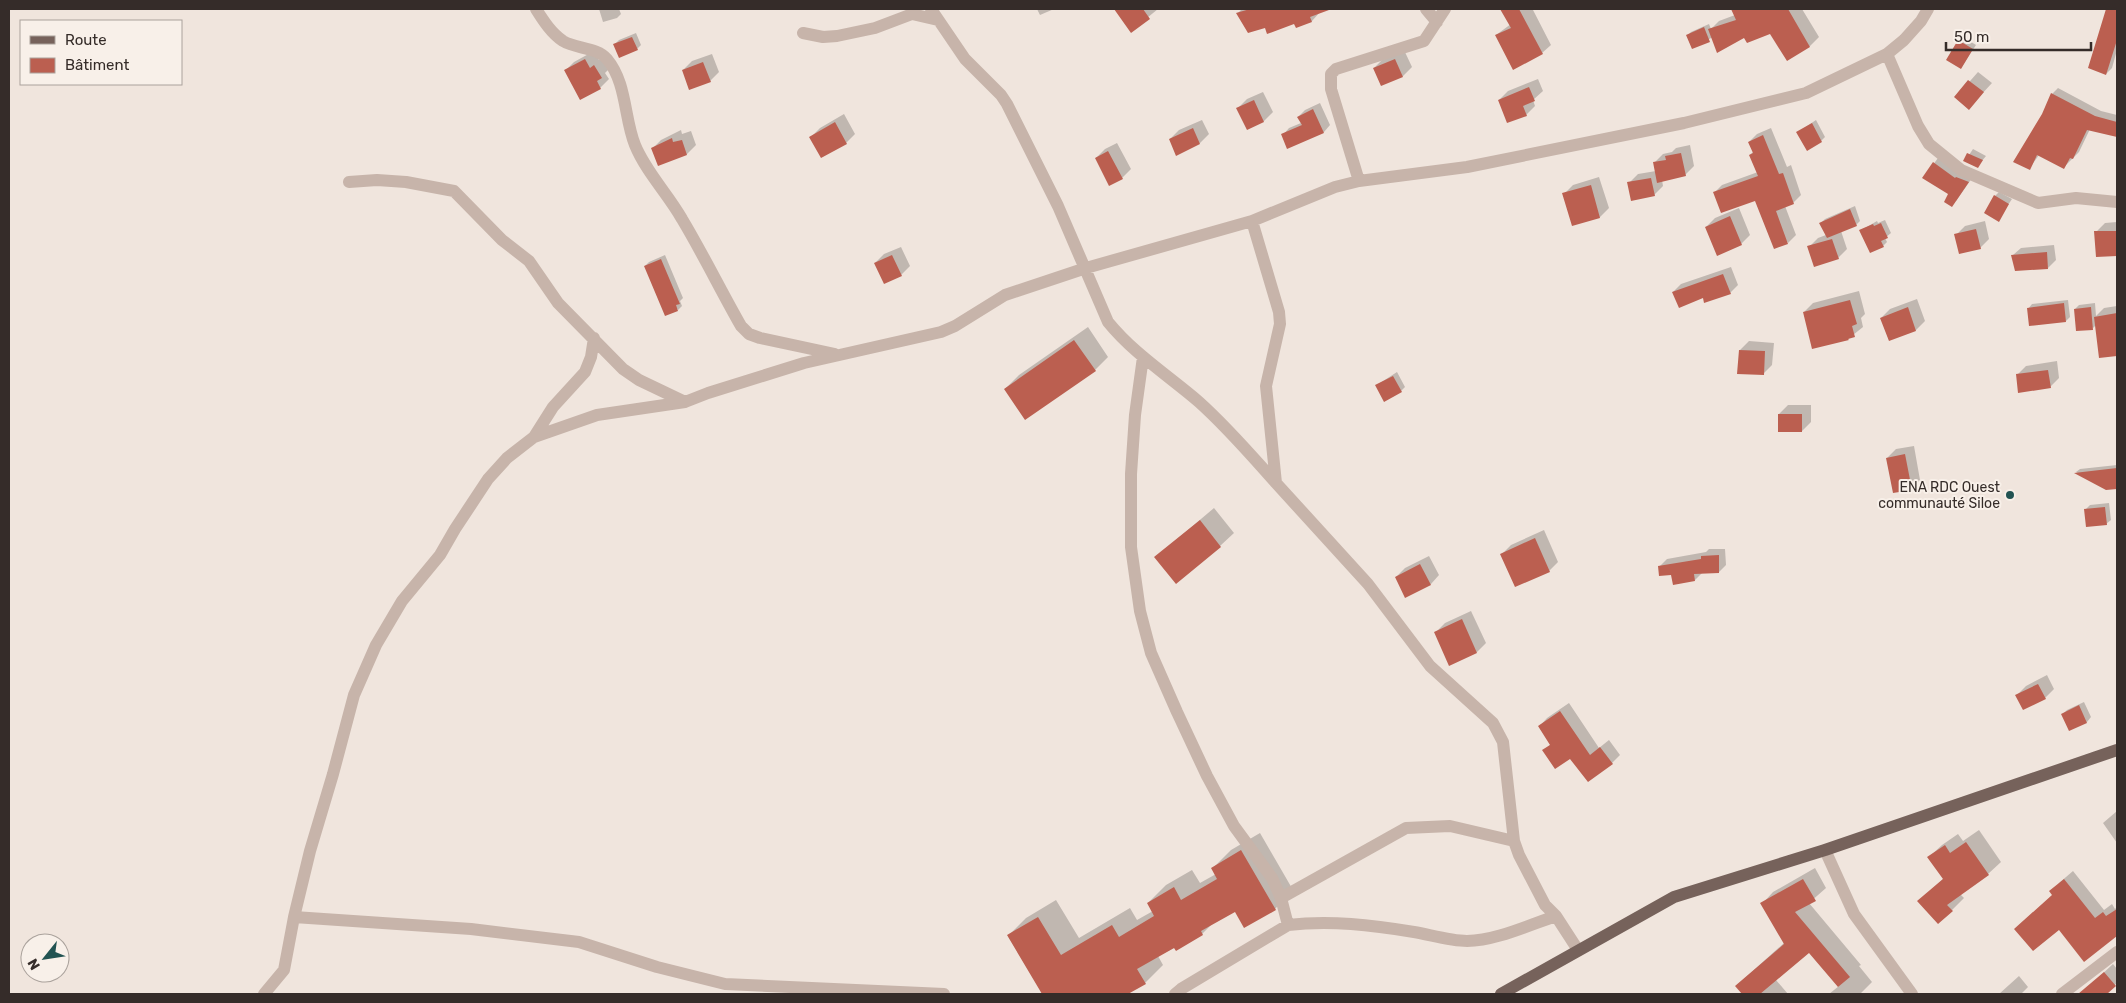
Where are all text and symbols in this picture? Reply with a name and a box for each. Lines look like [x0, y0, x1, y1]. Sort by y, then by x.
legend [20, 20, 182, 85]
scale bar [1946, 20, 2091, 52]
text: 50 m [1954, 28, 1989, 46]
text: Route [65, 31, 107, 49]
text: Bâtiment [65, 56, 129, 74]
place label: ENA RDC Ouest communauté Siloe [1878, 479, 2001, 512]
marker: ENA RDC Ouest communauté Siloe [2004, 489, 2016, 501]
north arrow [20, 933, 70, 983]
text: N [24, 956, 44, 973]

